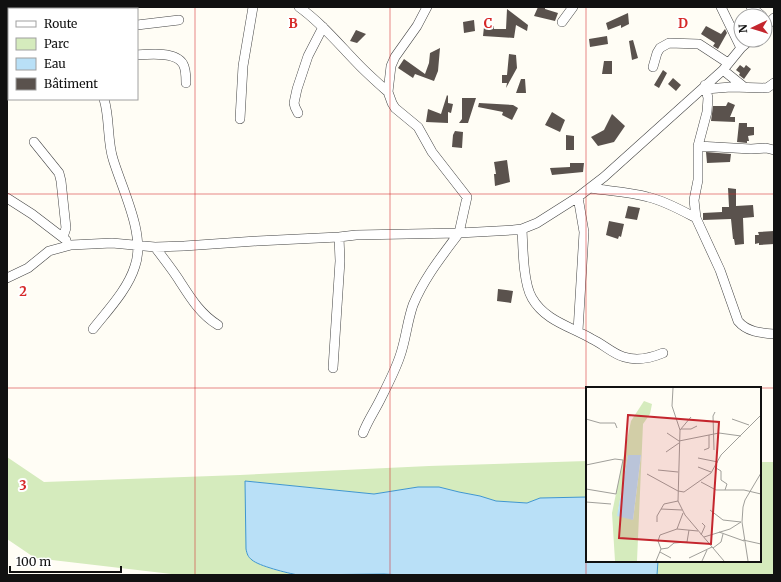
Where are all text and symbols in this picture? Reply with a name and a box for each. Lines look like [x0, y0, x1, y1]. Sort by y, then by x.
legend [8, 8, 138, 100]
north arrow [733, 8, 773, 48]
text: B [288, 15, 298, 32]
text: C [484, 15, 493, 32]
text: D [678, 15, 688, 32]
text: Route [44, 16, 77, 31]
text: N [736, 24, 750, 34]
text: Parc [44, 36, 69, 51]
text: Eau [44, 56, 66, 71]
text: Bâtiment [44, 76, 98, 91]
text: 2 [19, 283, 27, 300]
inset map [586, 387, 761, 562]
text: 3 [19, 477, 27, 494]
scale bar [10, 548, 121, 574]
text: 100 m [16, 554, 51, 569]

